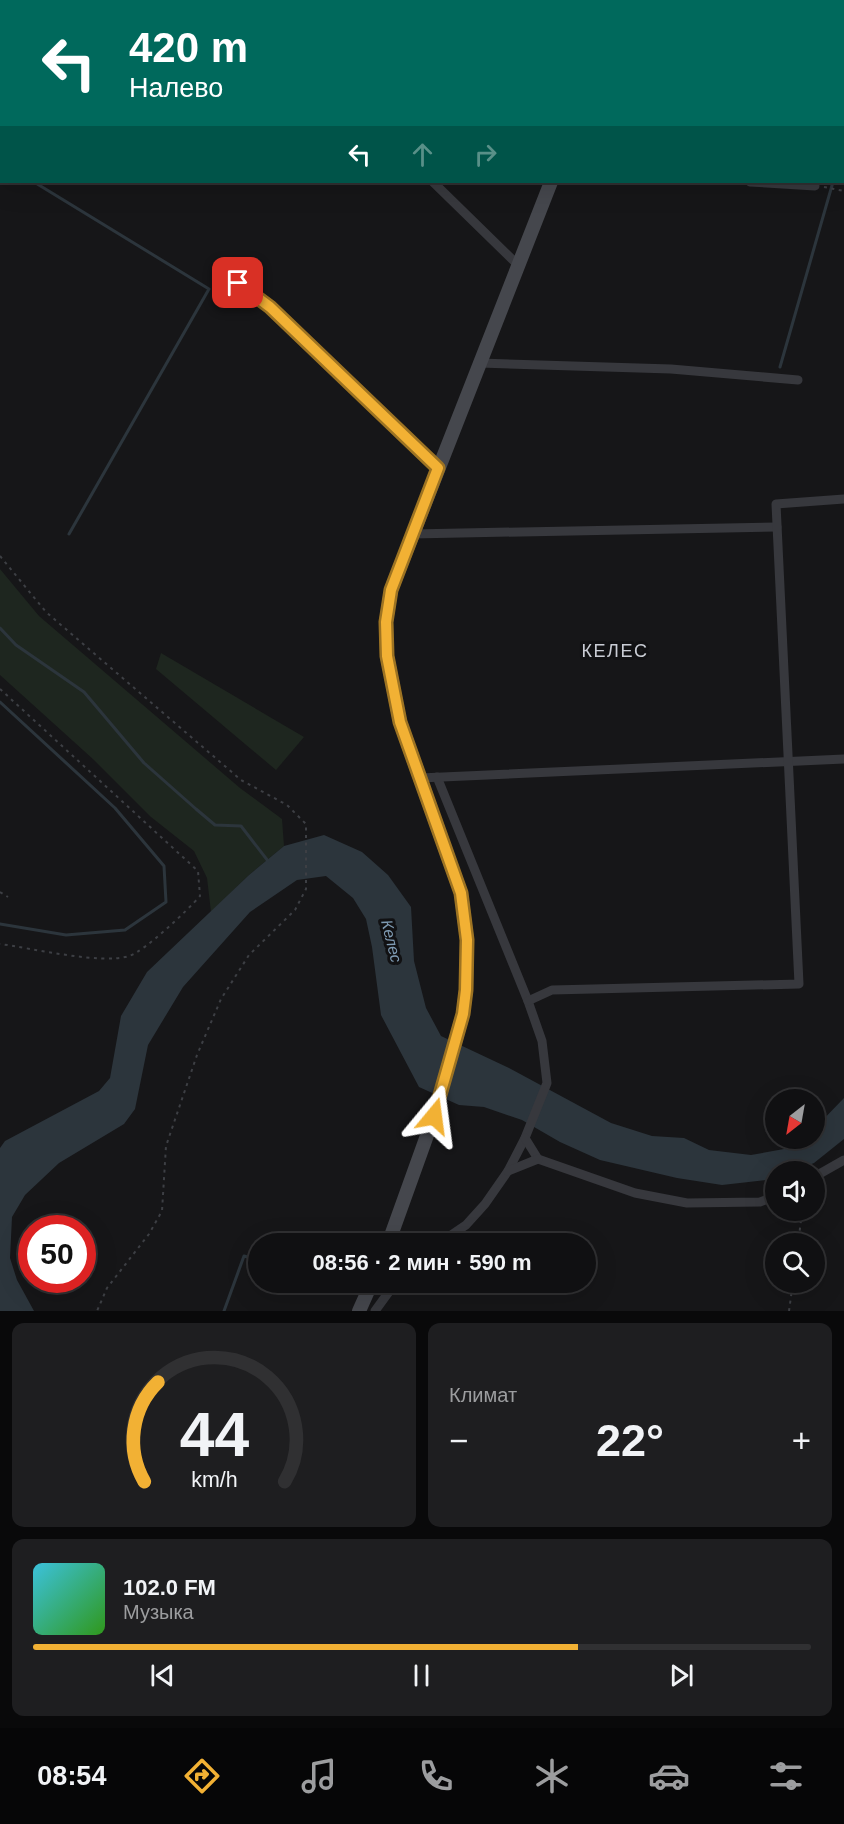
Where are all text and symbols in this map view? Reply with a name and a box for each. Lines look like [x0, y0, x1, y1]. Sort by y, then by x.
icon: left [30, 24, 108, 102]
text: 420 m [129, 24, 248, 71]
text: Налево [129, 73, 223, 103]
icon: left [343, 138, 376, 171]
icon: ahead [406, 138, 439, 171]
icon: right [469, 138, 502, 171]
pin [212, 257, 263, 308]
icon: arrive [221, 266, 254, 299]
district label: КЕЛЕС [582, 641, 648, 661]
water label: Келес [378, 918, 405, 964]
position arrow [402, 1084, 466, 1148]
north arrow [765, 1089, 825, 1149]
map controls [765, 1089, 825, 1293]
button: sound [765, 1161, 825, 1221]
speed limit sign: 50 [18, 1215, 96, 1293]
button: search [765, 1233, 825, 1293]
text: 08:56 · 2 мин · 590 m [312, 1250, 532, 1275]
text: Климат [449, 1384, 517, 1406]
text: 44 [179, 1400, 249, 1469]
text: 22° [596, 1415, 664, 1466]
text: − [449, 1422, 468, 1459]
text: + [792, 1422, 811, 1459]
text: km/h [191, 1468, 237, 1492]
text: 102.0 FM [123, 1575, 216, 1600]
text: Музыка [123, 1601, 194, 1623]
icon: previous [146, 1659, 179, 1692]
icon: pause [405, 1659, 438, 1692]
icon: next [665, 1659, 698, 1692]
icon: directions [181, 1755, 223, 1797]
icon: music [298, 1755, 340, 1797]
icon: phone [415, 1755, 457, 1797]
icon: climate [531, 1755, 573, 1797]
icon: car [648, 1755, 690, 1797]
icon: filters [765, 1755, 807, 1797]
text: 08:54 [37, 1761, 106, 1791]

